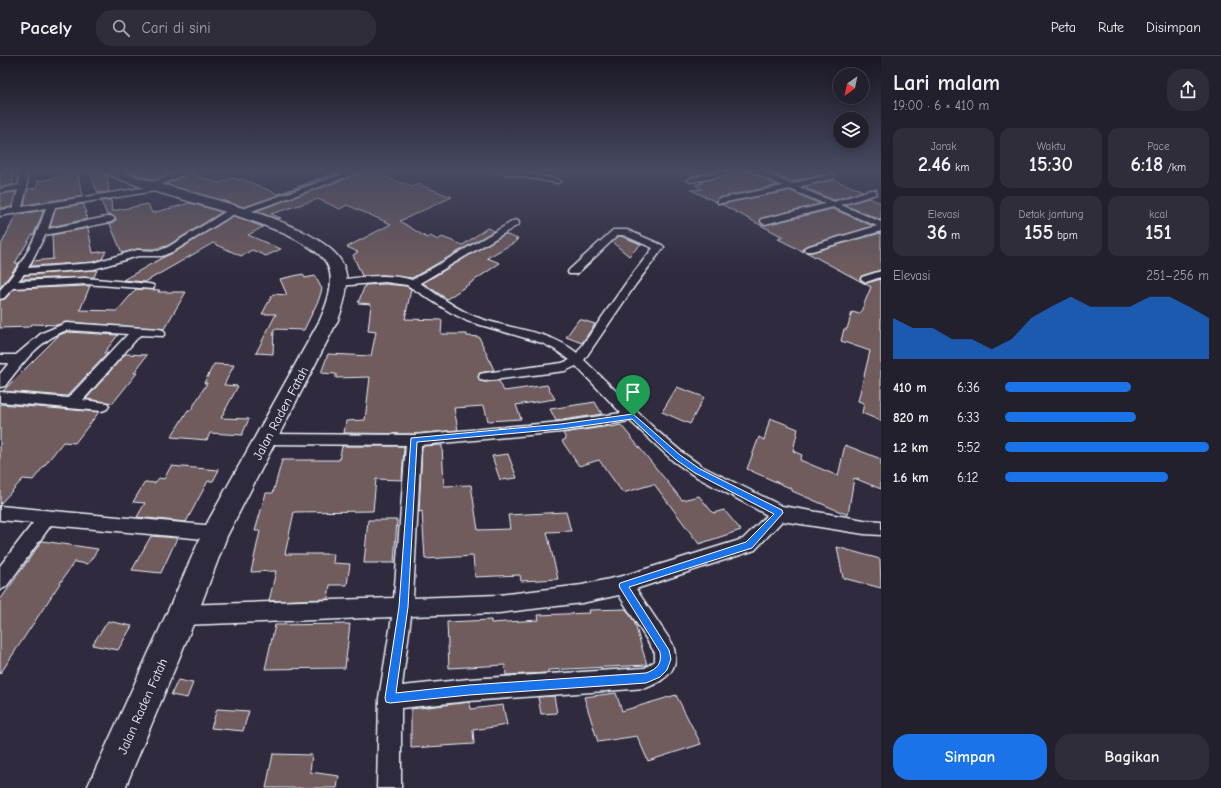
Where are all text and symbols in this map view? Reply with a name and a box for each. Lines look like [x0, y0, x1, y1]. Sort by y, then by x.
search box [96, 10, 376, 46]
text: Pacely [20, 17, 72, 39]
icon: search [110, 17, 132, 39]
text: Cari di sini [142, 19, 211, 37]
text: Peta [1051, 19, 1076, 36]
text: Rute [1098, 19, 1124, 36]
text: Disimpan [1146, 19, 1201, 36]
north arrow [833, 68, 869, 104]
map controls [833, 68, 869, 148]
button: share [1167, 69, 1209, 111]
text: Lari malam [893, 70, 1000, 96]
text: 19:00 · 6 × 410 m [893, 98, 989, 113]
button: layers [833, 112, 869, 148]
text: Jarak [931, 140, 957, 153]
text: Waktu [1037, 140, 1065, 153]
text: Pace [1147, 140, 1169, 153]
text: 2.46 [918, 153, 951, 176]
text: 15:30 [1029, 153, 1073, 176]
text: 6:18 [1131, 153, 1163, 176]
text: km [951, 161, 969, 174]
text: /km [1163, 161, 1186, 174]
text: Elevasi [928, 208, 960, 221]
text: Detak jantung [1019, 208, 1083, 221]
text: kcal [1149, 208, 1168, 221]
text: 36 [927, 221, 947, 244]
text: 155 [1024, 221, 1053, 244]
text: 151 [1145, 221, 1172, 244]
text: m [947, 229, 960, 242]
text: bpm [1053, 229, 1078, 242]
text: Elevasi [893, 268, 930, 283]
text: 251–256 m [1146, 268, 1209, 283]
street label: Jalan Raden Fatah [250, 364, 311, 462]
pin [616, 375, 650, 416]
text: 410 m [893, 380, 927, 395]
text: 6:36 [957, 380, 980, 395]
icon: arrive [622, 381, 644, 403]
text: 820 m [893, 410, 929, 425]
text: 6:33 [957, 410, 980, 425]
text: 1.2 km [893, 440, 928, 455]
text: 5:52 [957, 440, 980, 455]
text: 1.6 km [893, 470, 929, 485]
text: 6:12 [957, 470, 978, 485]
street label: Jalan Raden Fatah [115, 656, 170, 757]
button: Simpan [893, 734, 1047, 780]
button: Bagikan [1055, 734, 1209, 780]

